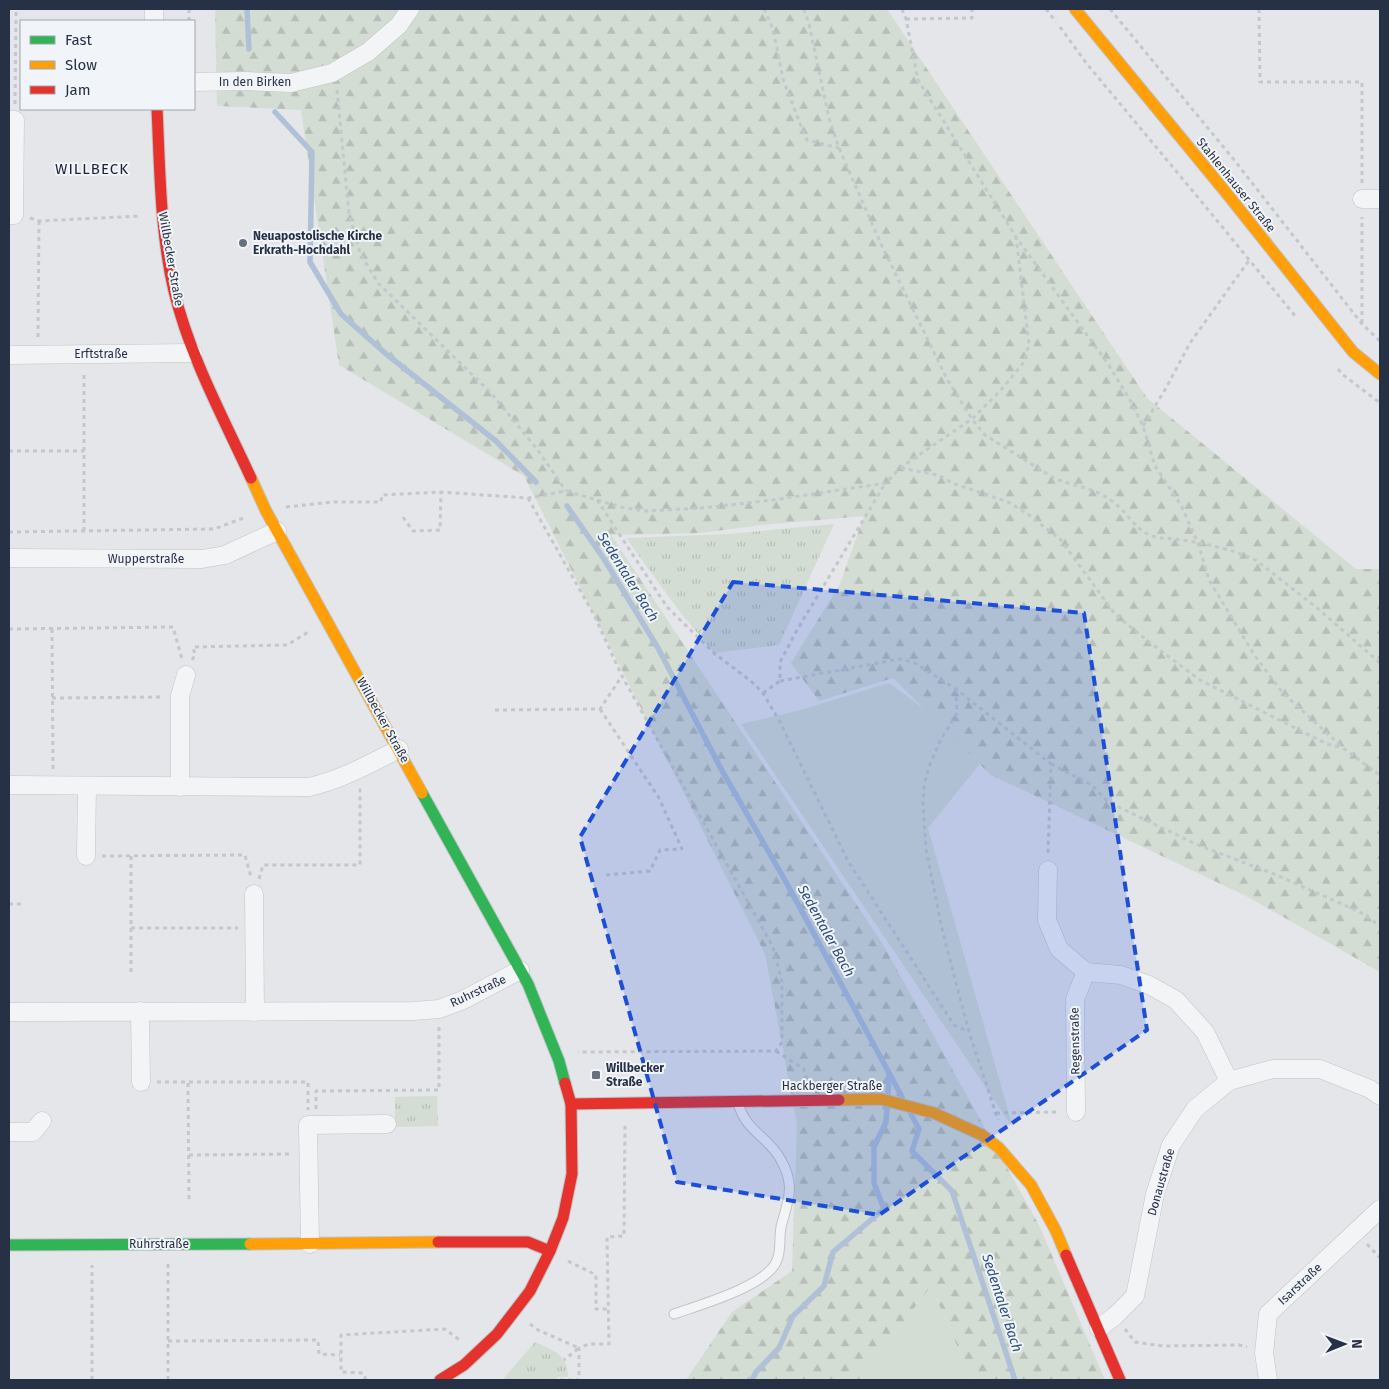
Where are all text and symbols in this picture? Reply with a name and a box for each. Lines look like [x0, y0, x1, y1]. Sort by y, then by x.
legend [20, 20, 195, 110]
text: Fast [65, 31, 92, 49]
text: Slow [65, 56, 97, 74]
street label: In den Birken [219, 75, 291, 89]
text: Jam [65, 81, 91, 99]
street label: Stahlenhauser Straße [1194, 135, 1278, 235]
district label: WILLBECK [55, 160, 129, 178]
street label: Willbecker Straße [156, 211, 186, 307]
place label: Neuapostolische Kirche Erkrath-Hochdahl [253, 229, 382, 257]
marker: Neuapostolische Kirche Erkrath-Hochdahl [237, 237, 249, 249]
street label: Erftstraße [74, 347, 128, 361]
water label: Sedentaler Bach [593, 528, 662, 625]
street label: Wupperstraße [108, 552, 184, 566]
street label: Willbecker Straße [354, 675, 412, 765]
water label: Sedentaler Bach [793, 881, 858, 980]
street label: Ruhrstraße [448, 972, 508, 1010]
street label: Regenstraße [1067, 1007, 1083, 1075]
place label: Willbecker Straße [606, 1061, 664, 1089]
marker: Willbecker Straße [590, 1069, 602, 1081]
street label: Hackberger Straße [782, 1079, 882, 1093]
street label: Donaustraße [1145, 1147, 1177, 1217]
street label: Ruhrstraße [129, 1237, 189, 1251]
water label: Sedentaler Bach [978, 1251, 1026, 1354]
street label: Isarstraße [1275, 1260, 1325, 1308]
north arrow [1319, 1319, 1369, 1369]
text: N [1348, 1339, 1365, 1349]

